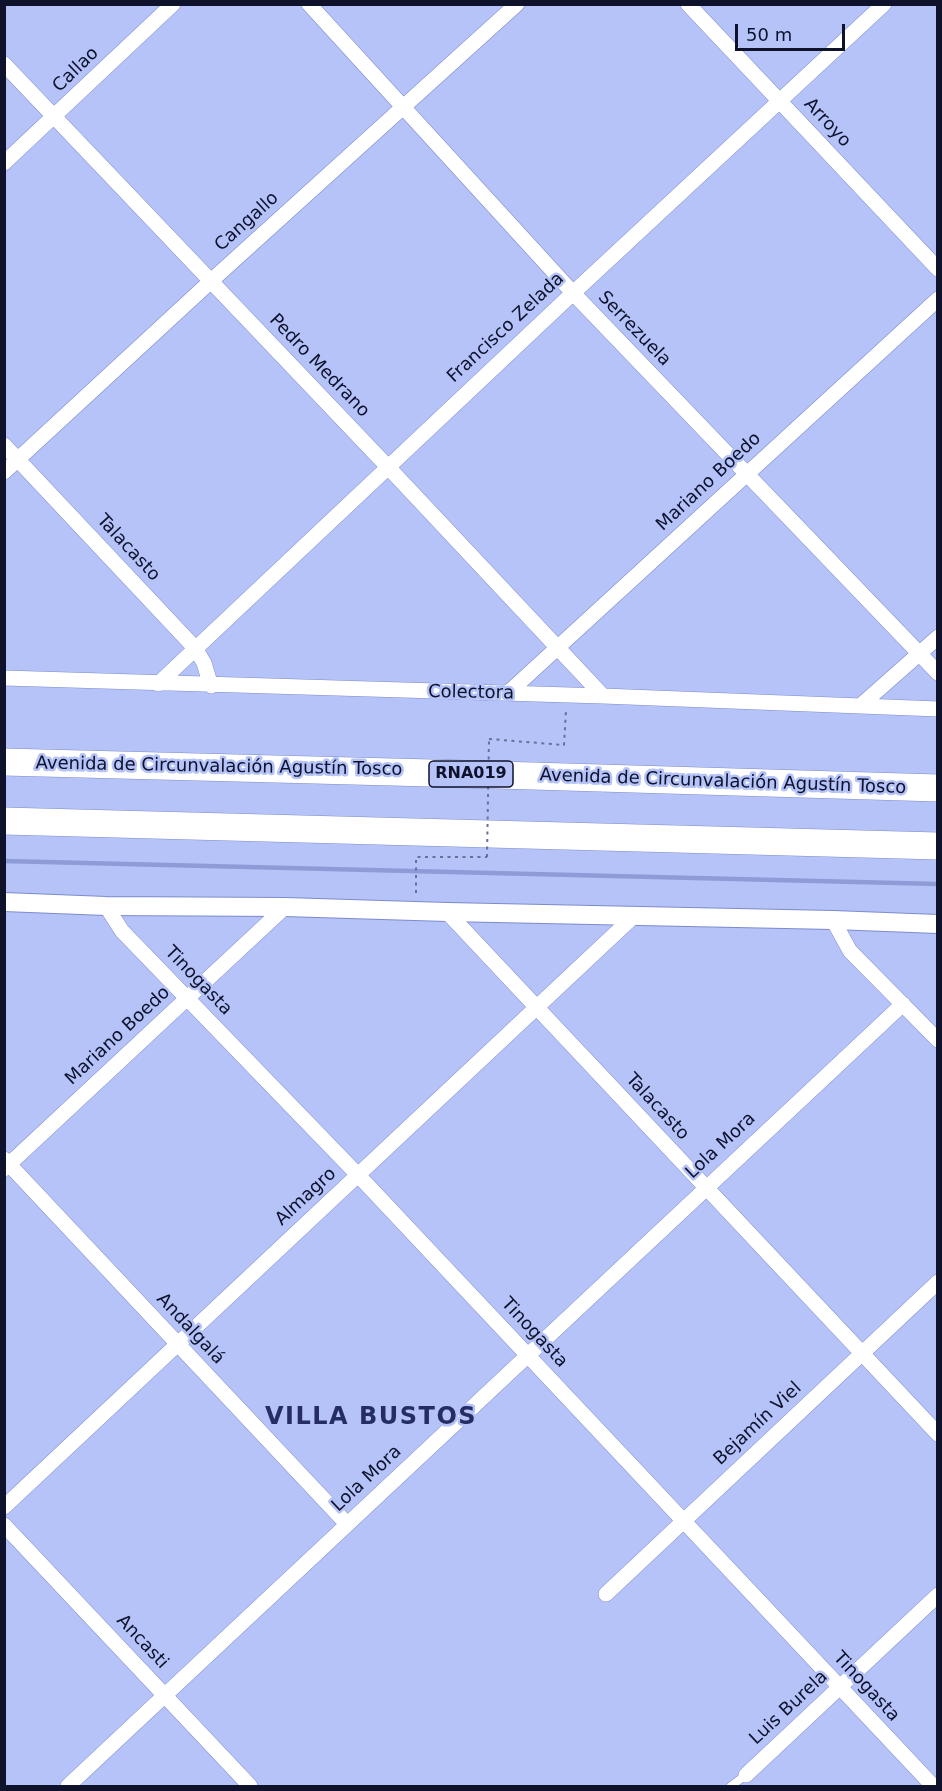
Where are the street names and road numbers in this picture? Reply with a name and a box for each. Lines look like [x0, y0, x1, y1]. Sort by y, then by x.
street label: Callao [48, 43, 104, 97]
street label: Arroyo [799, 94, 855, 152]
street label: Cangallo [211, 188, 283, 256]
street label: Francisco Zelada [443, 268, 569, 388]
street label: Serrezuela [593, 287, 675, 371]
street label: Pedro Medrano [264, 310, 374, 422]
street label: Mariano Boedo [652, 428, 766, 536]
street label: Talacasto [92, 510, 164, 586]
street label: Colectora [428, 681, 514, 705]
street label: Avenida de Circunvalación Agustín Tosco [35, 753, 403, 781]
road number: RNA019 [429, 761, 513, 787]
street label: Avenida de Circunvalación Agustín Tosco [539, 765, 907, 799]
street label: Tinogasta [160, 942, 236, 1020]
street label: Mariano Boedo [61, 982, 175, 1090]
street label: Talacasto [621, 1069, 693, 1145]
street label: Lola Mora [682, 1108, 760, 1184]
street label: Almagro [271, 1163, 341, 1231]
street label: Andalgalá [152, 1289, 228, 1369]
street label: Tinogasta [496, 1294, 572, 1372]
street label: Bejamín Viel [710, 1378, 806, 1470]
street label: Lola Mora [328, 1441, 406, 1517]
street label: Ancasti [112, 1610, 172, 1674]
street label: Tinogasta [828, 1648, 904, 1726]
street label: Luis Burela [745, 1666, 833, 1750]

